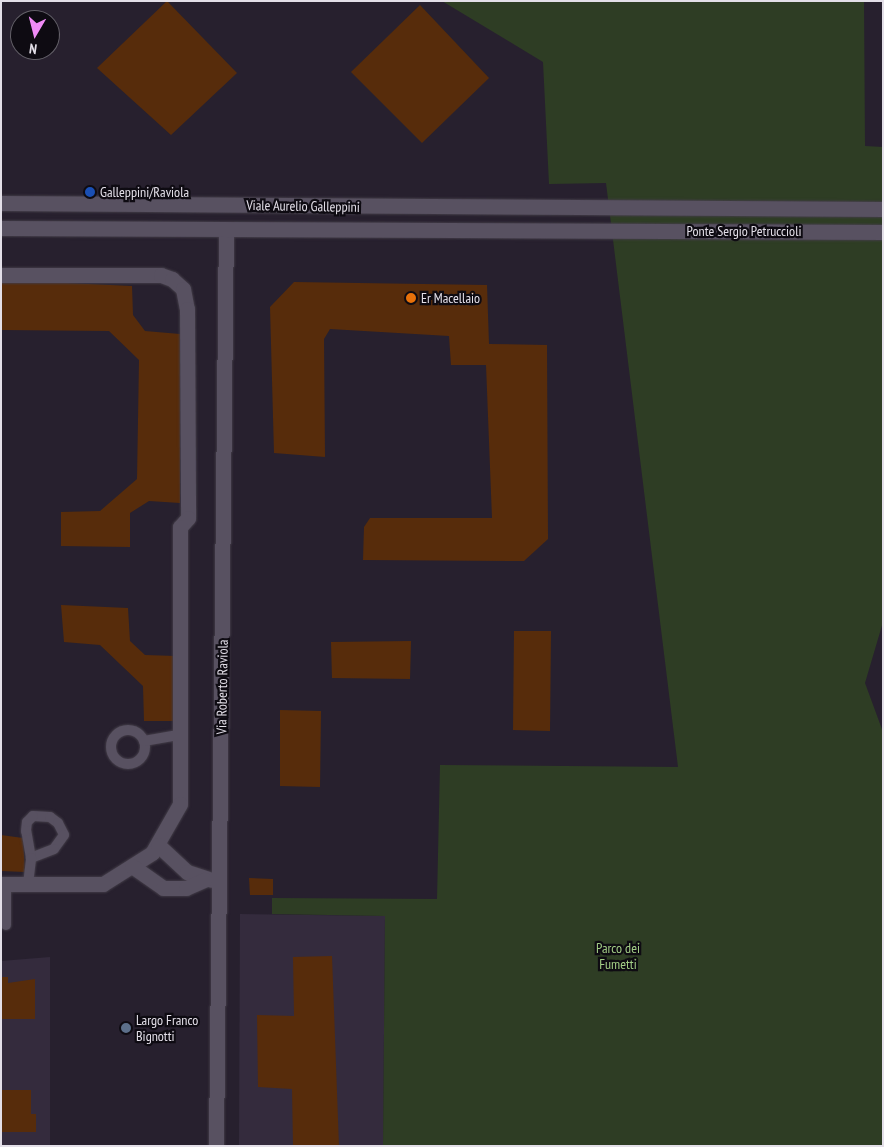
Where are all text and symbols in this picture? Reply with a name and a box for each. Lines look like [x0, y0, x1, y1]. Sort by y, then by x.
north arrow [10, 10, 60, 60]
text: N [28, 39, 38, 58]
place label: Galleppini/Raviola [100, 184, 189, 200]
marker: Galleppini/Raviola [84, 186, 96, 198]
street label: Viale Aurelio Galleppini [246, 197, 360, 215]
street label: Ponte Sergio Petruccioli [687, 223, 801, 239]
place label: Er Macellaio [421, 290, 480, 306]
marker: Er Macellaio [405, 292, 417, 304]
street label: Via Roberto Raviola [213, 639, 231, 735]
park label: Parco dei Fumetti [596, 940, 640, 972]
place label: Largo Franco Bignotti [136, 1012, 198, 1044]
marker: Largo Franco Bignotti [120, 1022, 132, 1034]

